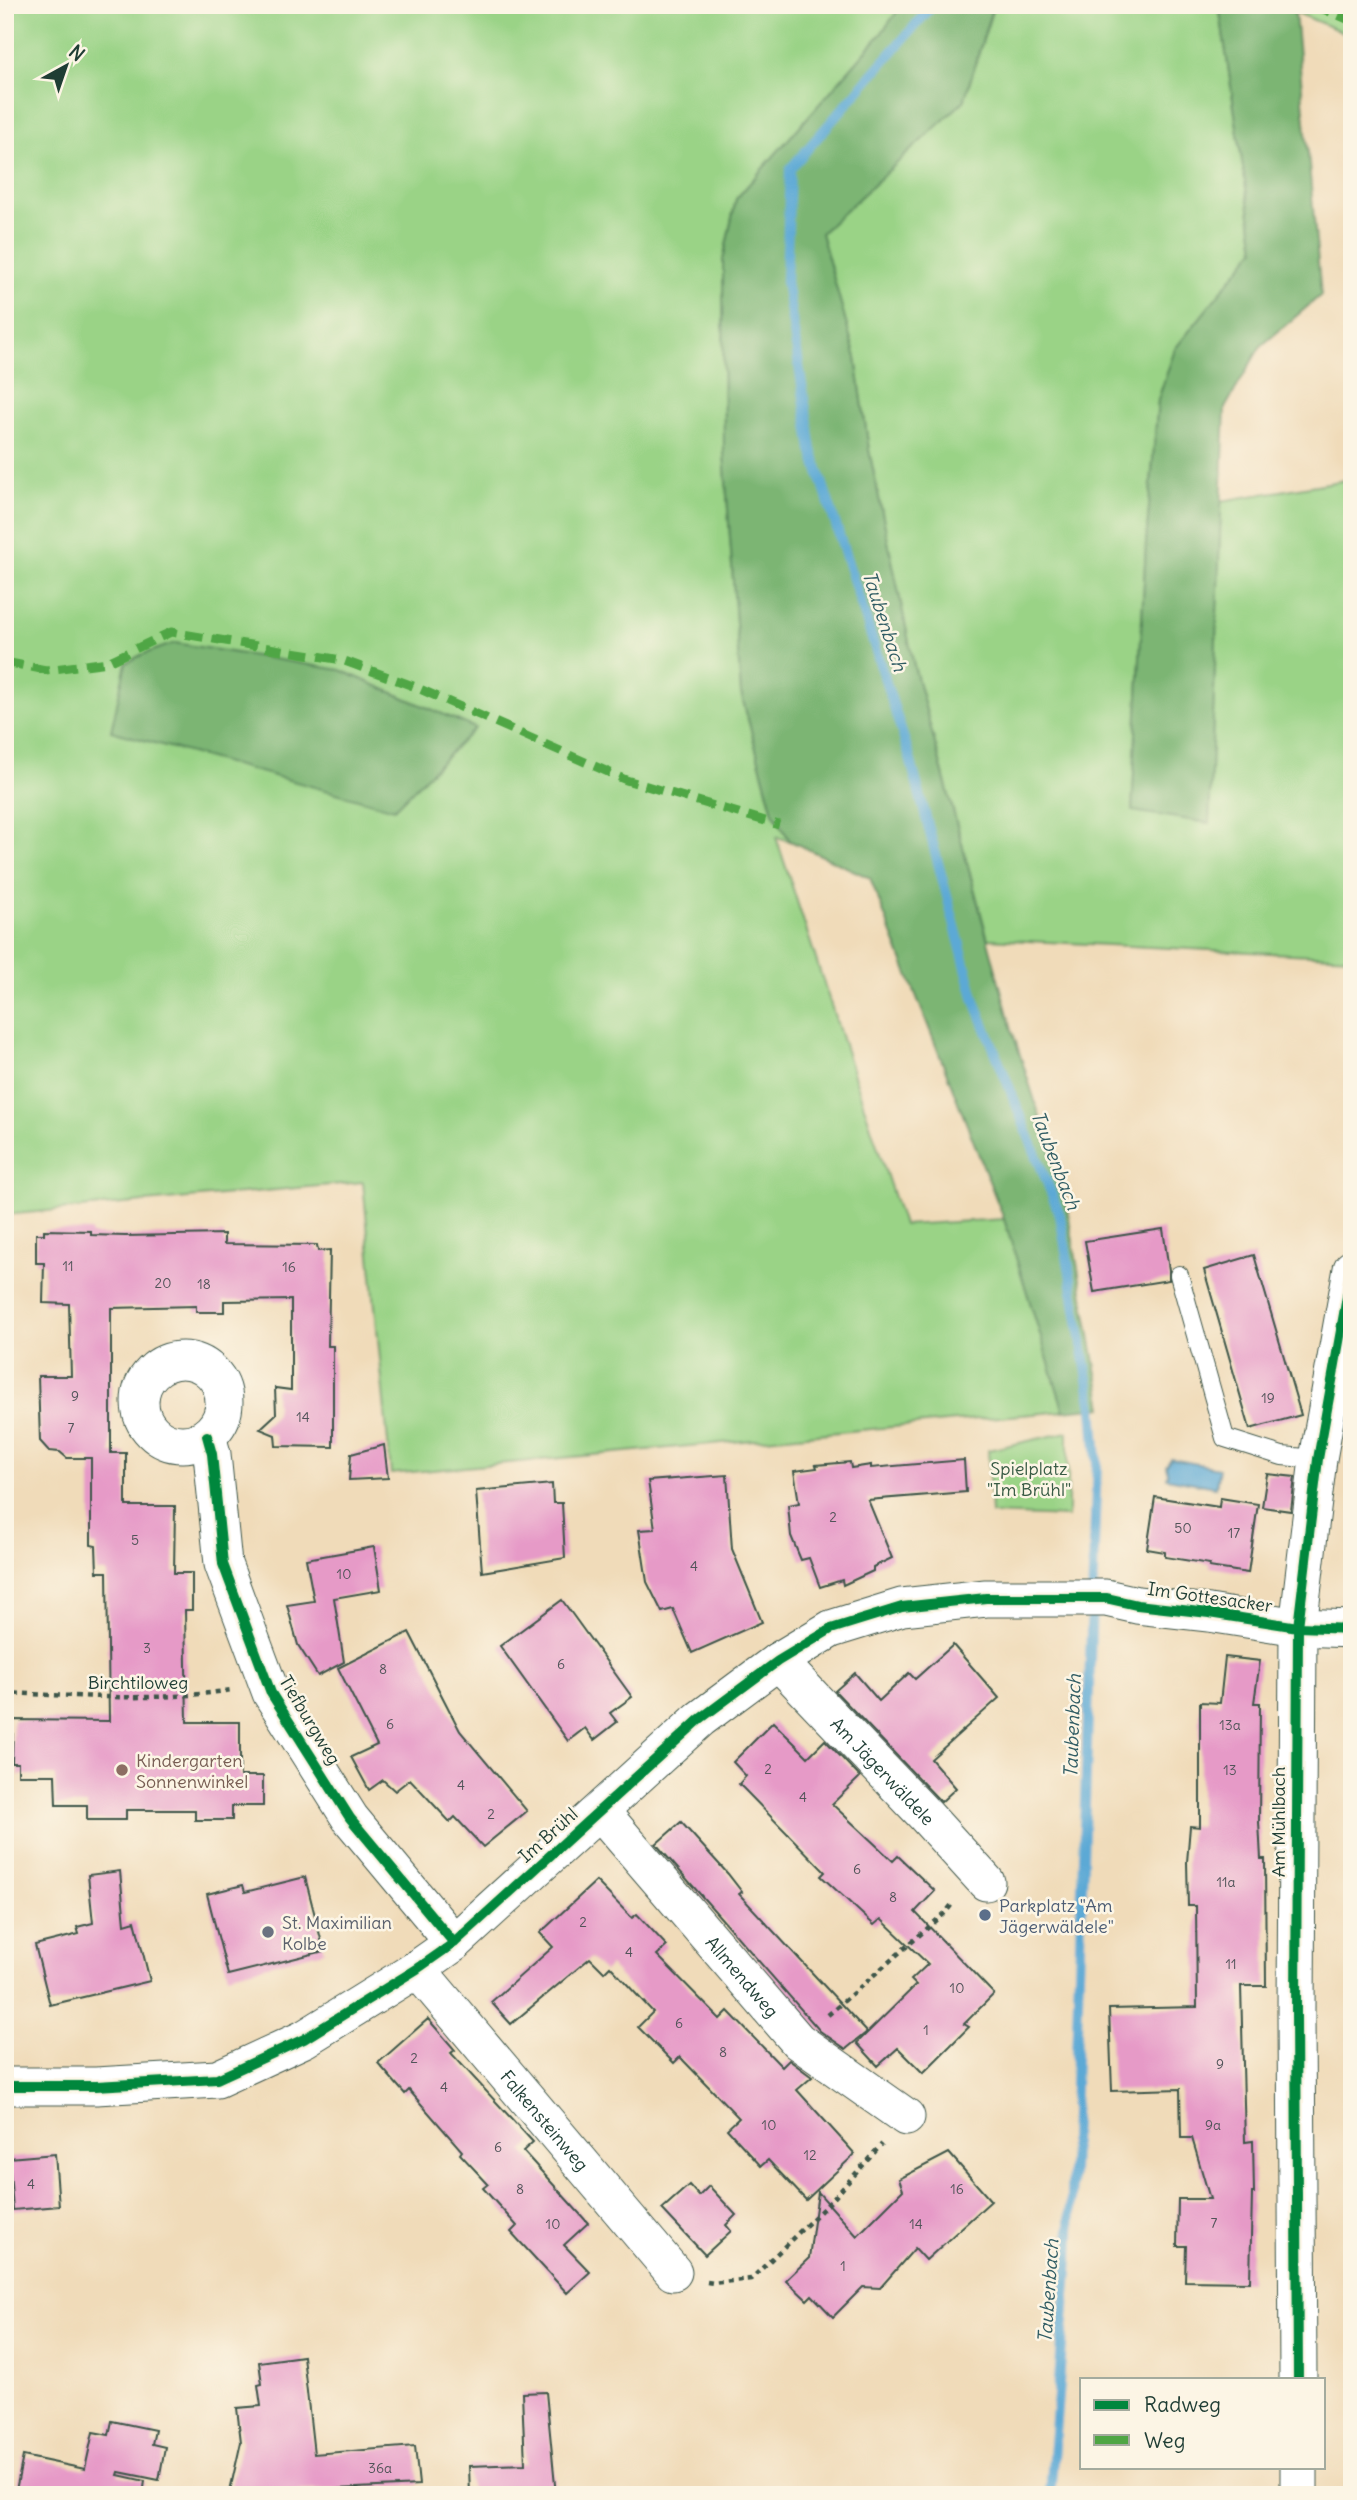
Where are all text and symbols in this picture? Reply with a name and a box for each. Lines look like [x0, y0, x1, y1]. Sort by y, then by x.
north arrow [32, 32, 102, 102]
text: N [64, 40, 90, 66]
water label: Taubenbach [857, 568, 913, 675]
water label: Taubenbach [1026, 1107, 1086, 1214]
house number: 11 [62, 1257, 74, 1275]
house number: 16 [282, 1258, 296, 1276]
house number: 20 [155, 1274, 171, 1292]
house number: 18 [197, 1275, 211, 1293]
house number: 9 [71, 1387, 79, 1405]
house number: 19 [1261, 1389, 1275, 1407]
house number: 14 [296, 1408, 310, 1426]
house number: 7 [68, 1419, 75, 1437]
park label: Spielplatz "Im Brühl" [987, 1457, 1071, 1501]
house number: 2 [829, 1508, 837, 1526]
house number: 50 [1174, 1519, 1192, 1537]
house number: 17 [1228, 1524, 1240, 1542]
house number: 5 [131, 1531, 139, 1549]
house number: 4 [690, 1557, 698, 1575]
house number: 10 [337, 1565, 351, 1583]
street label: Im Gottesacker [1146, 1577, 1275, 1617]
house number: 3 [143, 1639, 151, 1657]
house number: 6 [557, 1655, 565, 1673]
house number: 8 [379, 1660, 387, 1678]
street label: Birchtiloweg [88, 1671, 188, 1694]
street label: Tiefburgweg [274, 1671, 346, 1769]
water label: Taubenbach [1058, 1673, 1086, 1778]
street label: Am Jägerwäldele [826, 1712, 940, 1830]
house number: 6 [386, 1715, 394, 1733]
house number: 13a [1219, 1716, 1241, 1734]
place label: Kindergarten Sonnenwinkel [136, 1749, 248, 1793]
house number: 2 [764, 1760, 772, 1778]
house number: 13 [1223, 1761, 1237, 1779]
marker: Kindergarten Sonnenwinkel [114, 1762, 130, 1778]
street label: Am Mühlbach [1267, 1767, 1290, 1877]
house number: 4 [457, 1776, 465, 1794]
house number: 4 [799, 1788, 807, 1806]
street label: Im Brühl [514, 1802, 582, 1868]
house number: 2 [487, 1805, 495, 1823]
house number: 6 [853, 1860, 861, 1878]
house number: 11a [1216, 1873, 1236, 1891]
house number: 8 [889, 1888, 897, 1906]
place label: Parkplatz "Am Jägerwäldele" [999, 1894, 1114, 1938]
marker: Parkplatz "Am Jägerwäldele" [977, 1907, 993, 1923]
place label: St. Maximilian Kolbe [282, 1911, 392, 1955]
house number: 2 [579, 1913, 587, 1931]
marker: St. Maximilian Kolbe [260, 1924, 276, 1940]
street label: Allmendweg [701, 1931, 784, 2022]
house number: 4 [625, 1943, 633, 1961]
house number: 11 [1225, 1955, 1237, 1973]
house number: 10 [950, 1979, 964, 1997]
house number: 6 [675, 2014, 683, 2032]
house number: 1 [923, 2021, 929, 2039]
house number: 8 [719, 2043, 727, 2061]
house number: 2 [410, 2049, 418, 2067]
house number: 9 [1216, 2055, 1224, 2073]
street label: Falkensteinweg [496, 2065, 594, 2175]
house number: 4 [440, 2078, 448, 2096]
house number: 10 [762, 2116, 776, 2134]
house number: 9a [1205, 2116, 1221, 2134]
house number: 6 [494, 2138, 502, 2156]
house number: 12 [803, 2146, 817, 2164]
house number: 4 [27, 2175, 35, 2193]
house number: 8 [516, 2180, 524, 2198]
house number: 16 [950, 2180, 964, 2198]
house number: 7 [1211, 2214, 1218, 2232]
house number: 10 [546, 2215, 560, 2233]
house number: 14 [909, 2215, 923, 2233]
water label: Taubenbach [1032, 2237, 1064, 2344]
house number: 1 [840, 2257, 846, 2275]
legend [1080, 2378, 1326, 2468]
text: Radweg [1144, 2391, 1221, 2418]
text: Weg [1144, 2427, 1185, 2454]
house number: 36a [368, 2459, 392, 2477]

